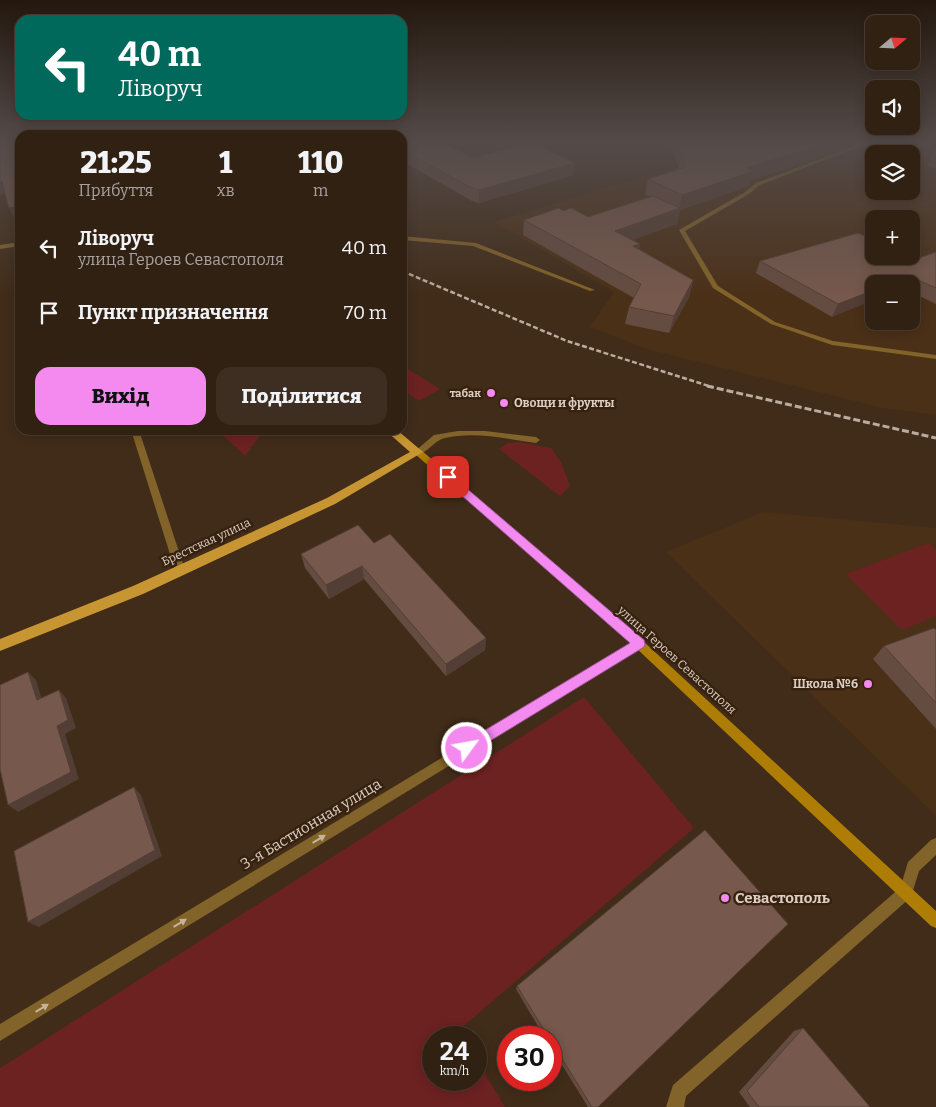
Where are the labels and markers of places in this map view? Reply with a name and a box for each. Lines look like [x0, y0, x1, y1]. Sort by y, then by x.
place label: табак [450, 387, 481, 400]
marker: табак [485, 387, 497, 399]
place label: Овощи и фрукты [514, 396, 615, 410]
marker: Овощи и фрукты [498, 397, 510, 409]
pin [427, 456, 469, 498]
place label: Школа №6 [793, 677, 858, 691]
marker: Школа №6 [862, 678, 874, 690]
place label: Севастополь [735, 889, 830, 907]
marker: Севастополь [719, 892, 731, 904]

